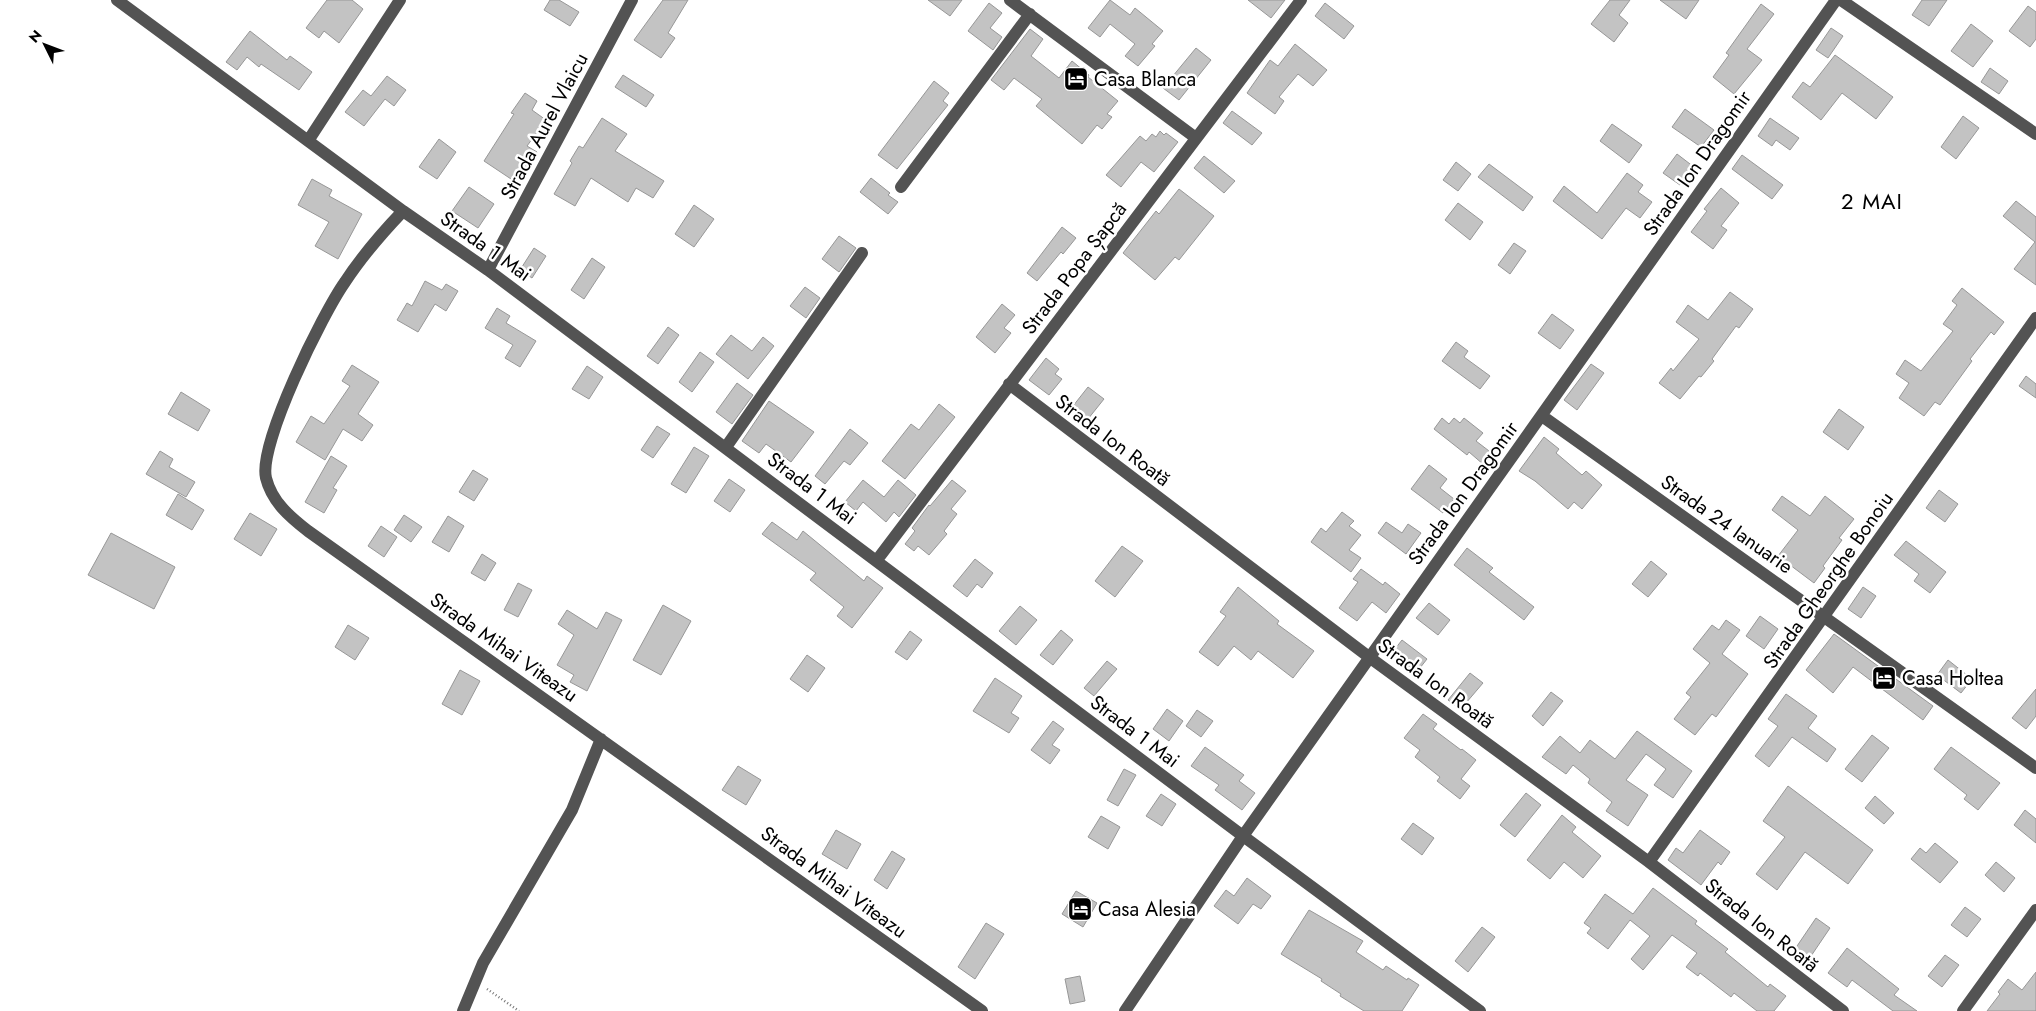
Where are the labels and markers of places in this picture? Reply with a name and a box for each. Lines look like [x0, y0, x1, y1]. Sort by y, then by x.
place label: Casa Blanca [1094, 65, 1196, 94]
hotel icon: Casa Blanca [1063, 66, 1089, 92]
place label: Casa Holtea [1902, 664, 2004, 693]
hotel icon: Casa Holtea [1871, 665, 1897, 691]
place label: Casa Alesia [1098, 895, 1196, 924]
hotel icon: Casa Alesia [1067, 896, 1093, 922]

